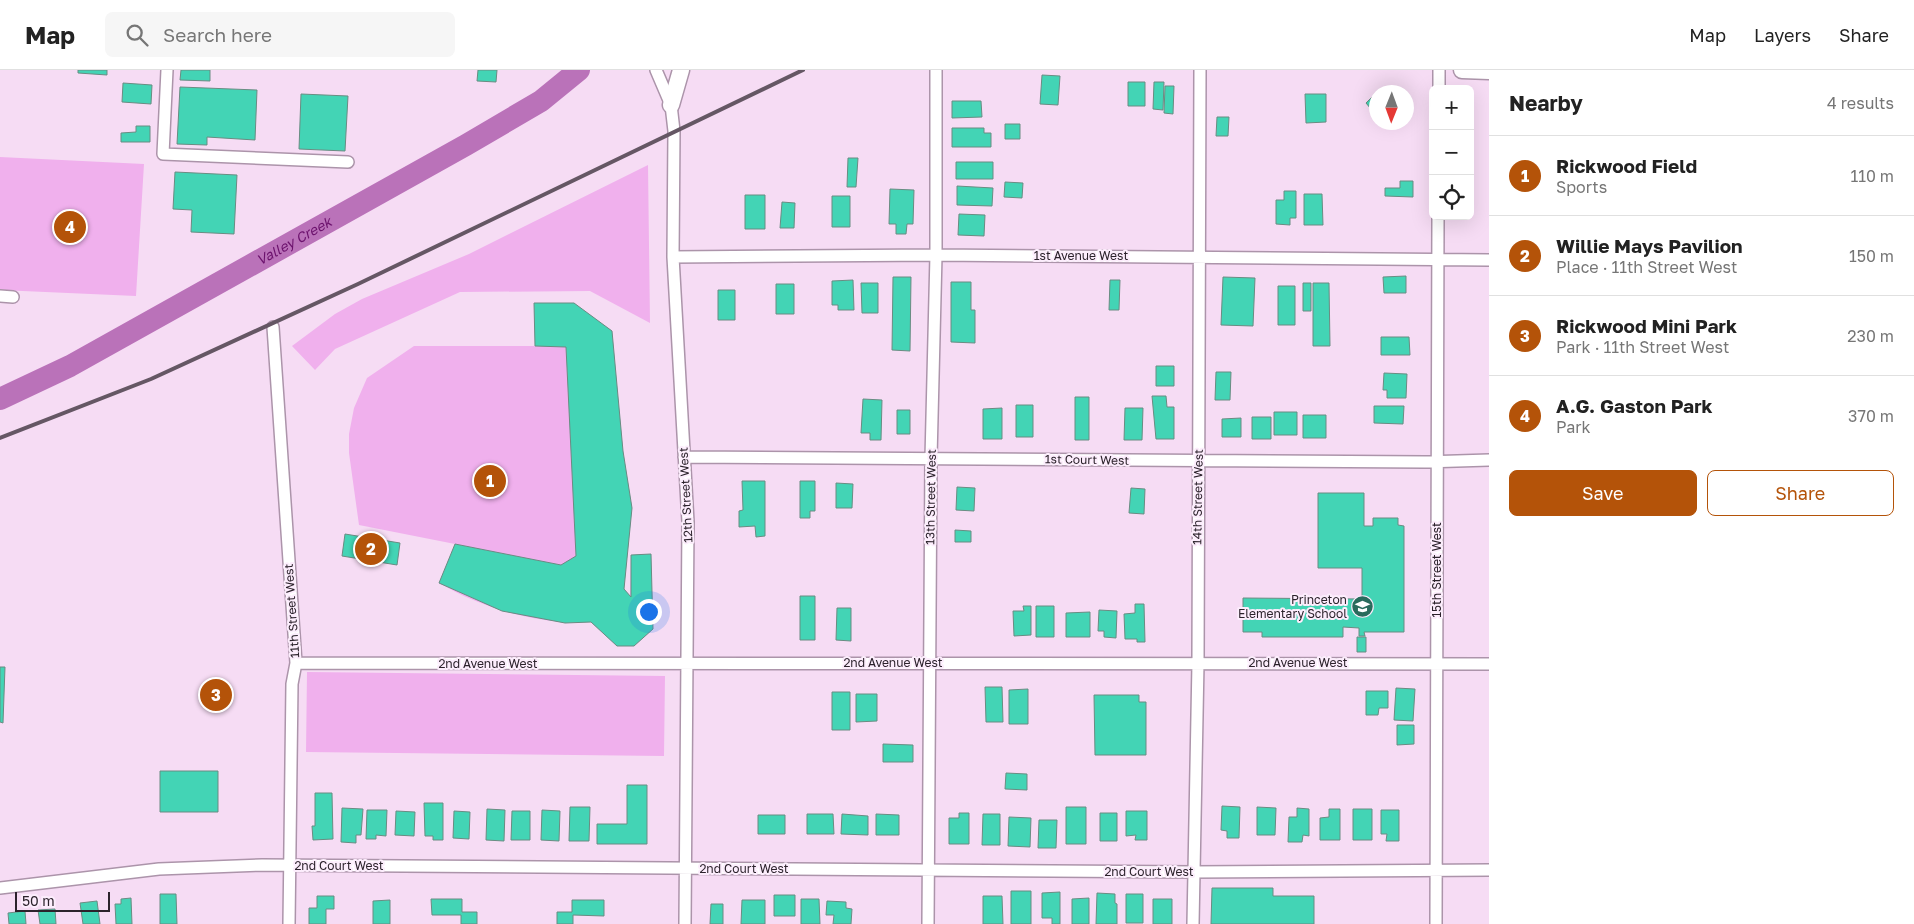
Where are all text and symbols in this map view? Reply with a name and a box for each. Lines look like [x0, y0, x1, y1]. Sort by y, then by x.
search box [105, 12, 455, 57]
text: Map [25, 20, 75, 49]
icon: search [123, 21, 151, 49]
text: Search here [163, 23, 272, 46]
text: Map [1689, 24, 1726, 46]
text: Layers [1754, 24, 1811, 46]
text: Share [1839, 24, 1889, 46]
north arrow [1369, 85, 1414, 130]
map controls [1429, 85, 1474, 220]
button: + [1429, 85, 1474, 130]
text: Nearby [1509, 90, 1583, 116]
text: 4 results [1827, 93, 1894, 113]
button: − [1429, 130, 1474, 175]
text: Rickwood Field [1556, 154, 1697, 177]
text: 1 [1521, 166, 1529, 186]
text: 110 m [1850, 166, 1894, 186]
button: locate [1429, 175, 1474, 220]
text: Sports [1556, 177, 1607, 197]
pin: 4 [54, 208, 86, 246]
water label: Valley Creek [253, 212, 336, 268]
text: Willie Mays Pavilion [1556, 234, 1743, 257]
text: 2 [1520, 246, 1530, 266]
text: 150 m [1849, 246, 1894, 266]
street label: 1st Avenue West [1034, 248, 1128, 263]
text: Place · 11th Street West [1556, 257, 1737, 277]
text: Rickwood Mini Park [1556, 314, 1737, 337]
text: 3 [1520, 326, 1530, 346]
text: 230 m [1847, 326, 1894, 346]
text: Park · 11th Street West [1556, 337, 1729, 357]
text: A.G. Gaston Park [1556, 394, 1713, 417]
text: 4 [1520, 406, 1530, 426]
text: 370 m [1848, 406, 1894, 426]
text: Park [1556, 417, 1591, 437]
street label: 12th Street West [675, 447, 695, 543]
street label: 13th Street West [922, 449, 939, 545]
street label: 14th Street West [1189, 449, 1206, 545]
street label: 1st Court West [1045, 451, 1130, 468]
pin: 1 [474, 462, 506, 500]
button: Save [1509, 470, 1697, 516]
button: Share [1707, 470, 1894, 516]
street label: 15th Street West [1429, 522, 1444, 618]
pin: 2 [355, 530, 387, 568]
street label: 11th Street West [281, 563, 302, 659]
place label: Princeton Elementary School [1238, 592, 1347, 621]
school or university icon: Princeton Elementary School [1351, 595, 1375, 619]
your location [636, 599, 662, 625]
street label: 2nd Avenue West [843, 655, 943, 670]
street label: 2nd Avenue West [1248, 655, 1348, 670]
street label: 2nd Avenue West [438, 656, 538, 671]
pin: 3 [200, 676, 232, 714]
street label: 2nd Court West [294, 858, 384, 873]
street label: 2nd Court West [699, 861, 789, 876]
street label: 2nd Court West [1104, 864, 1194, 879]
scale bar [15, 889, 110, 912]
text: 50 m [22, 892, 55, 909]

